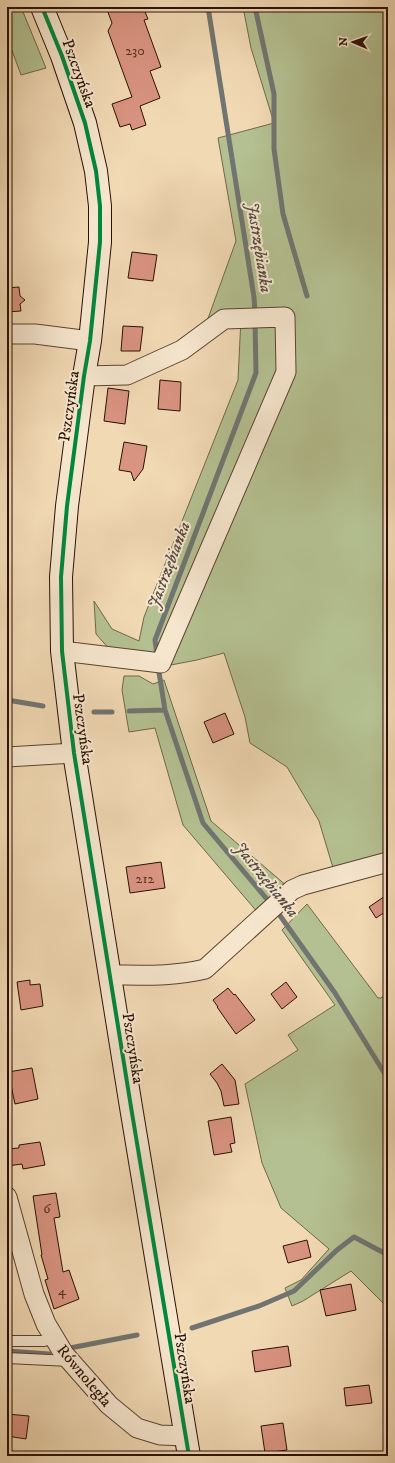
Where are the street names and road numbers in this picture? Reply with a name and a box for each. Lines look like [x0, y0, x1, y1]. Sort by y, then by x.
street label: Pszczyńska [57, 36, 101, 110]
street label: Pszczyńska [54, 369, 84, 443]
street label: Pszczyńska [68, 692, 98, 766]
street label: Pszczyńska [118, 1011, 148, 1085]
street label: Pszczyńska [170, 1331, 200, 1405]
street label: Równoległa [52, 1340, 116, 1411]

